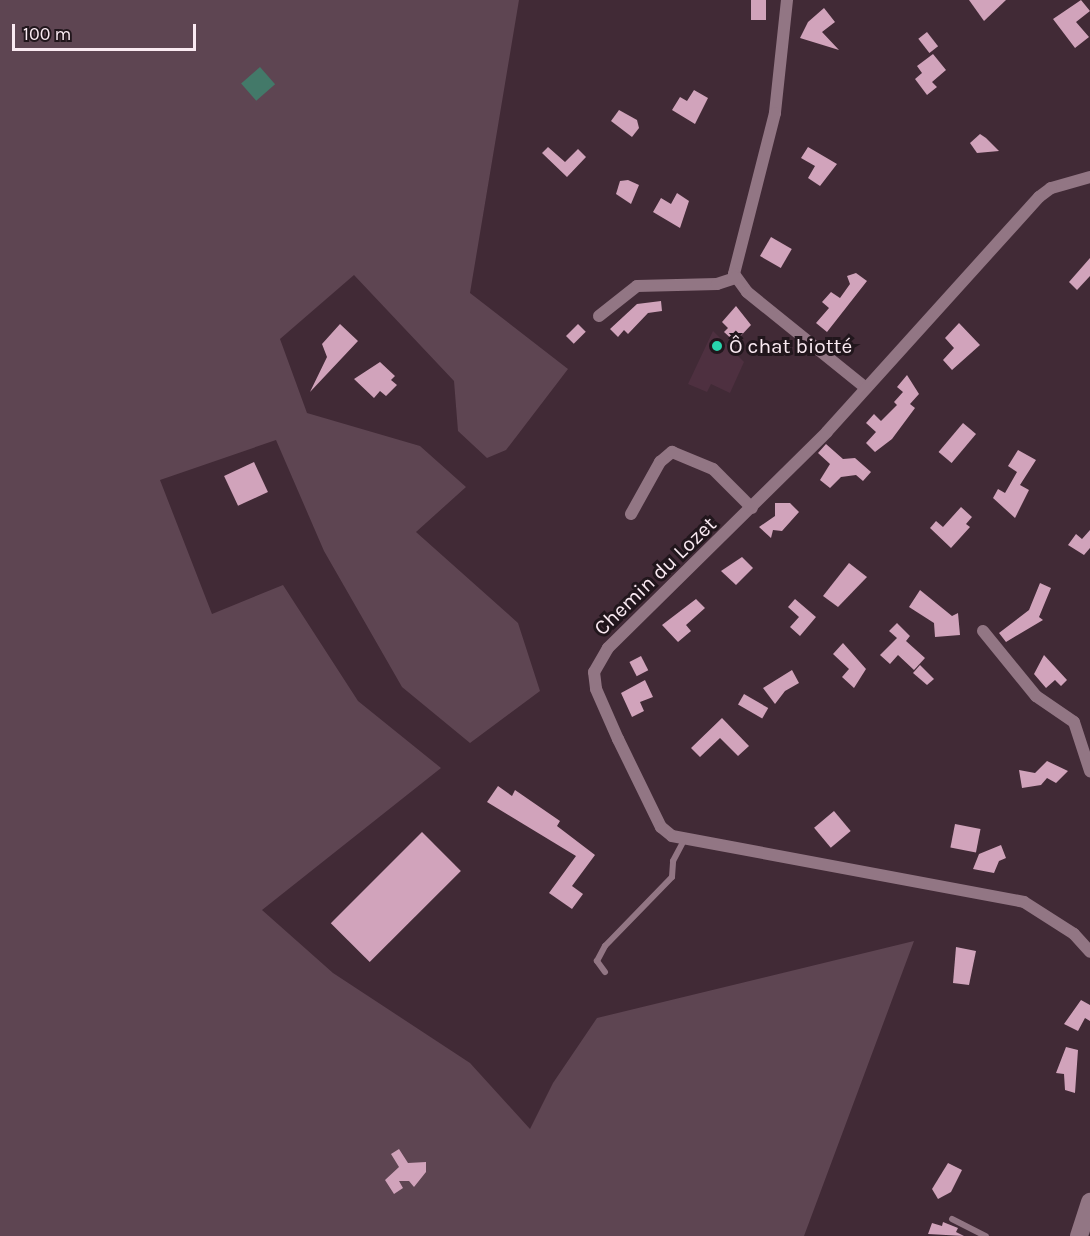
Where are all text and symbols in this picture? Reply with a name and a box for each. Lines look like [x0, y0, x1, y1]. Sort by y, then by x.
scale bar [15, 12, 200, 50]
text: 100 m [23, 23, 71, 45]
place label: Ô chat biotté [729, 333, 852, 359]
marker: Ô chat biotté [710, 339, 724, 353]
street label: Chemin du Lozet [589, 511, 721, 641]

